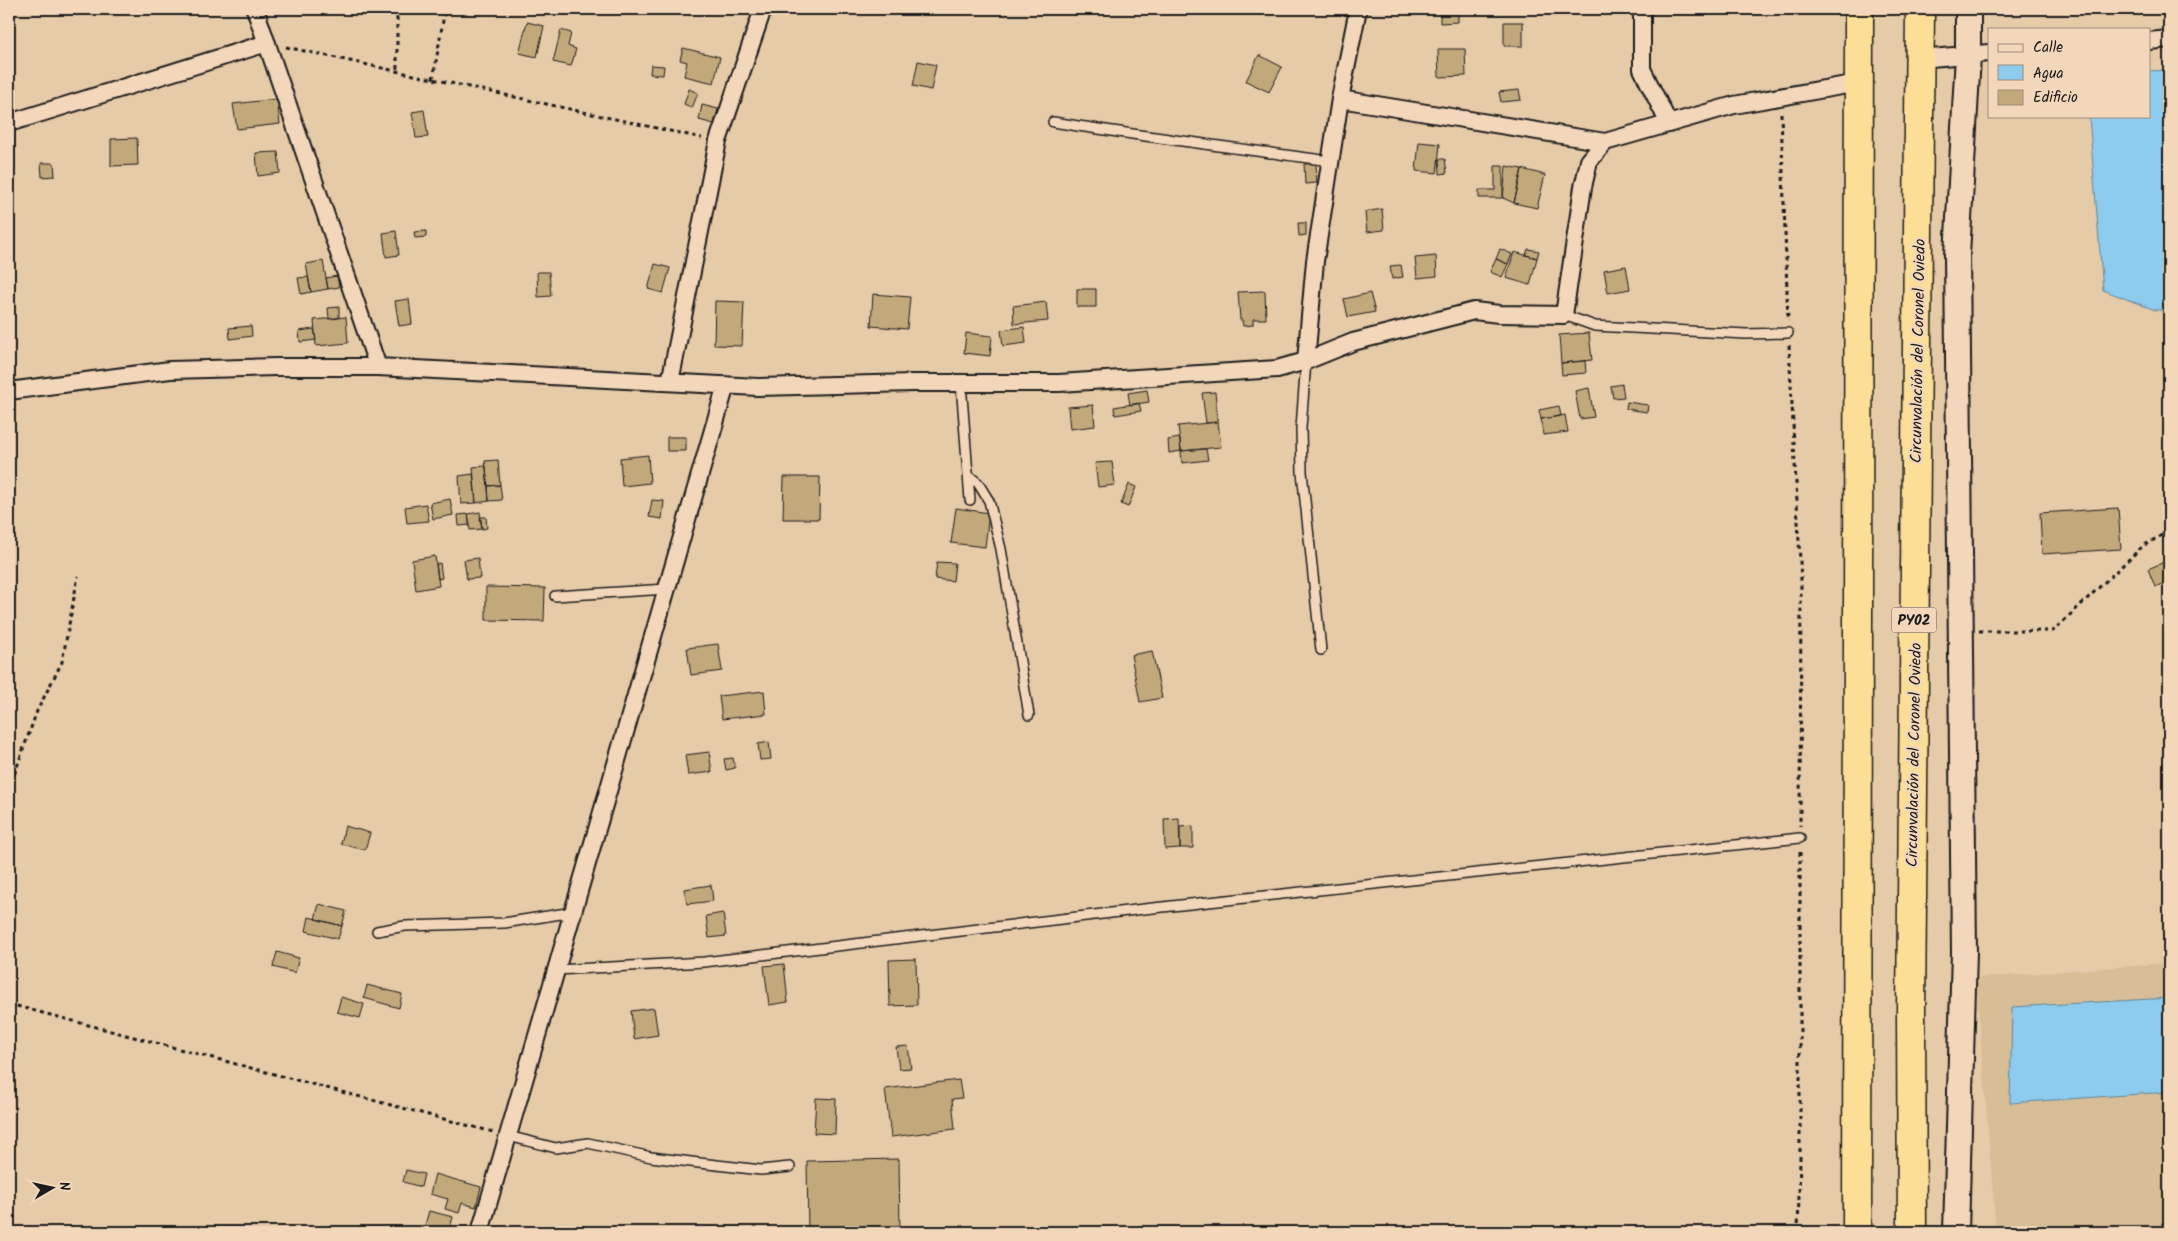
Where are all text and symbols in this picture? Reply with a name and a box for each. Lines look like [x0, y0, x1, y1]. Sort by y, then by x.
legend [1988, 28, 2150, 118]
text: Calle [2033, 36, 2063, 60]
text: Agua [2033, 62, 2064, 86]
text: Edificio [2033, 86, 2078, 110]
street label: Circunvalación del Coronel Oviedo [1904, 239, 1933, 464]
road number: PY02 [1892, 608, 1936, 632]
street label: Circunvalación del Coronel Oviedo [1900, 643, 1929, 868]
north arrow [28, 1164, 78, 1214]
text: N [52, 1180, 75, 1192]

